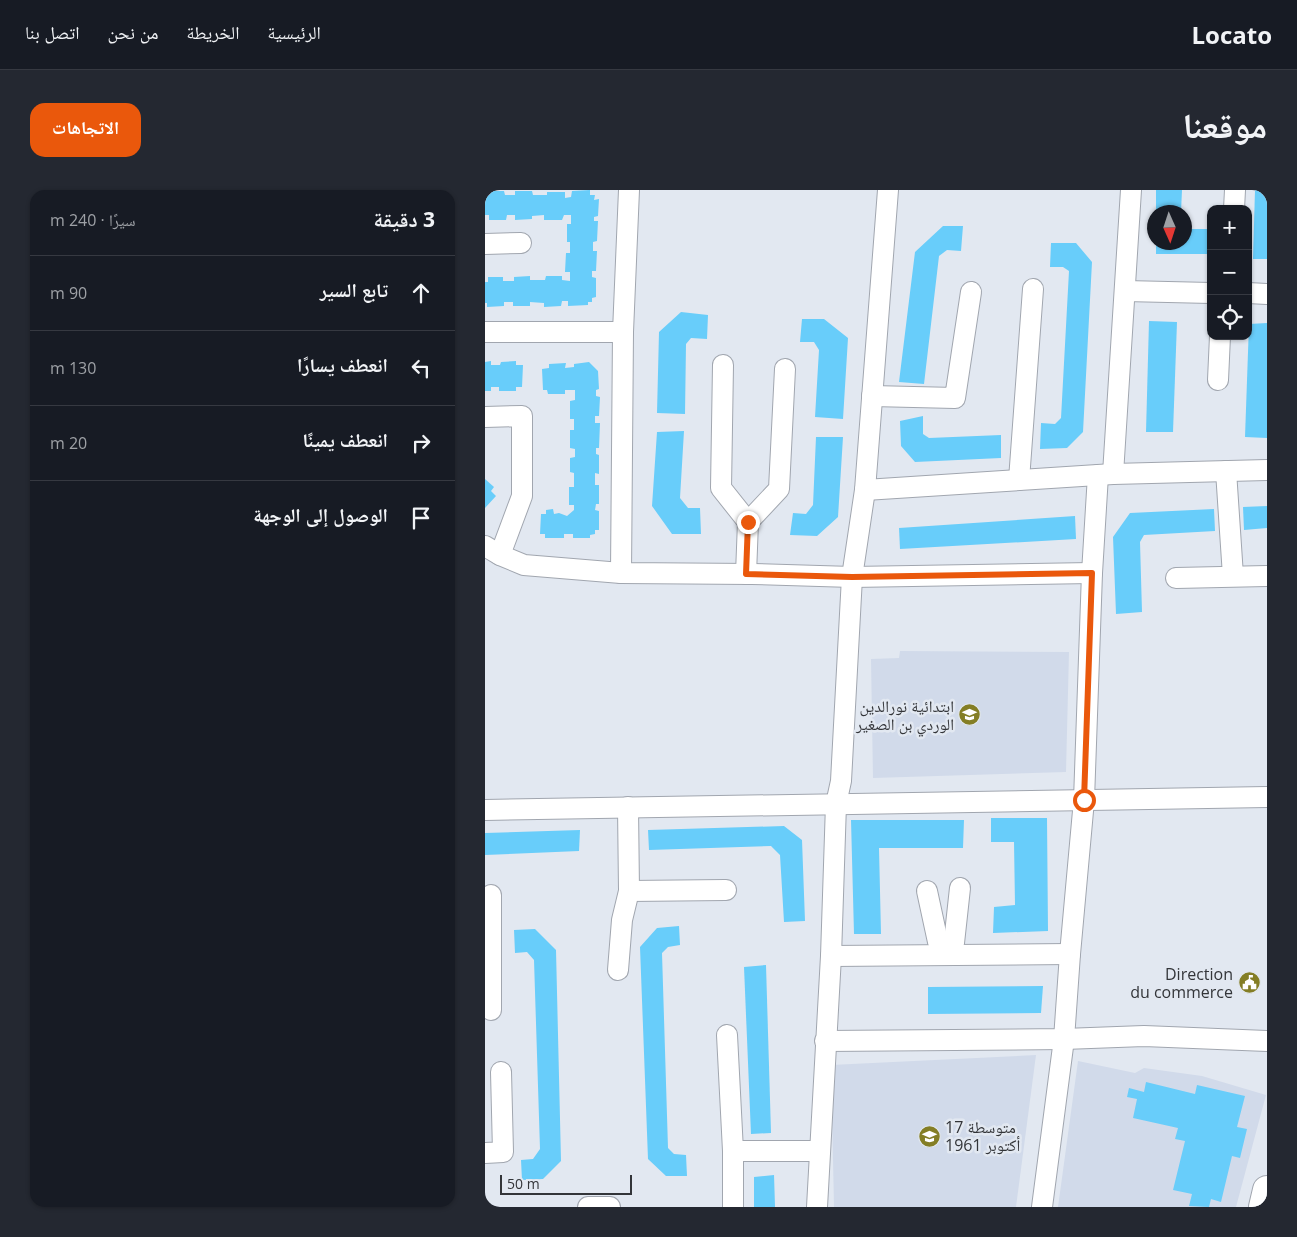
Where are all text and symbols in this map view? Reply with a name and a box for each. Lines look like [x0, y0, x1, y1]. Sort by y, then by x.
text: Locato [1191, 18, 1272, 51]
text: اتصل بنا [25, 20, 80, 44]
text: من نحن [108, 20, 158, 44]
text: الخريطة [186, 20, 239, 44]
text: الرئيسية [267, 20, 321, 44]
text: موقعنا [1182, 101, 1267, 148]
button: الاتجاهات [30, 103, 141, 157]
text: 3 دقيقة [373, 205, 435, 233]
north arrow [1147, 205, 1192, 250]
map controls [1207, 205, 1252, 340]
button: + [1207, 205, 1252, 250]
text: سيرًا · 240 m [50, 209, 136, 231]
button: − [1207, 250, 1252, 295]
text: تابع السير [320, 277, 388, 303]
icon: ahead [407, 279, 435, 307]
text: 90 m [50, 282, 87, 304]
button: locate [1207, 295, 1252, 340]
text: انعطف يسارًا [297, 352, 388, 378]
icon: left [407, 354, 435, 382]
text: 130 m [50, 357, 96, 379]
text: انعطف يمينًا [302, 427, 388, 453]
icon: right [407, 429, 435, 457]
text: 20 m [50, 432, 87, 454]
text: الوصول إلى الوجهة [253, 502, 388, 528]
icon: arrive [407, 504, 435, 532]
route end [737, 511, 760, 534]
place label: ابتدائية نورالدين الوردي بن الصغير [855, 695, 954, 737]
school or university icon: ابتدائية نورالدين الوردي بن الصغير [958, 703, 982, 727]
route start [1073, 789, 1096, 812]
place label: Direction du commerce [1130, 963, 1233, 1003]
public building icon: Direction du commerce [1237, 971, 1261, 995]
place label: متوسطة 17 أكتوبر 1961 [945, 1116, 1020, 1156]
school or university icon: متوسطة 17 أكتوبر 1961 [917, 1124, 941, 1148]
scale bar [500, 1172, 633, 1195]
text: 50 m [507, 1174, 540, 1193]

